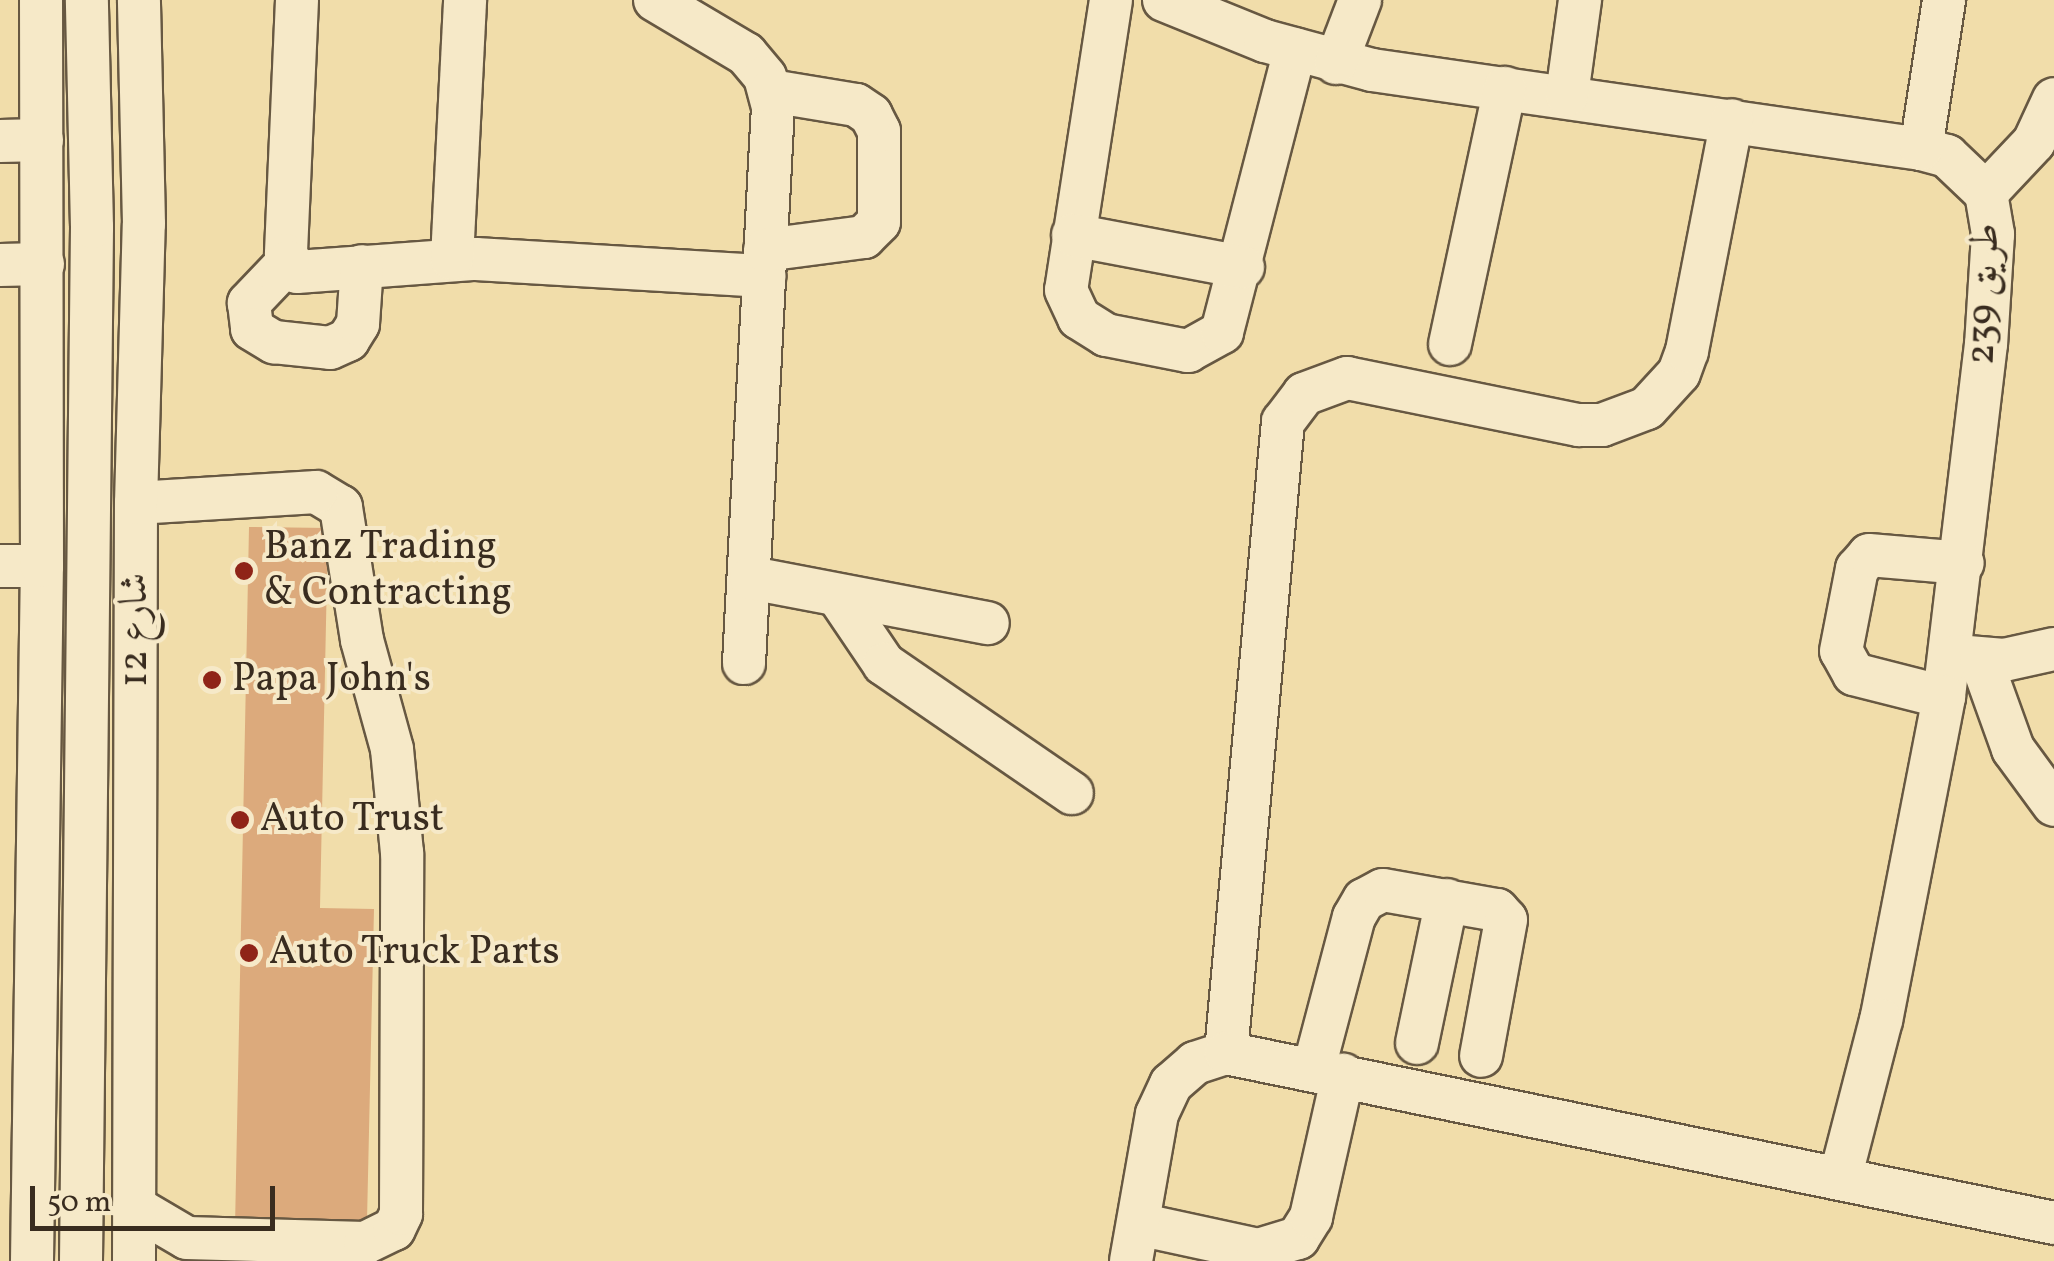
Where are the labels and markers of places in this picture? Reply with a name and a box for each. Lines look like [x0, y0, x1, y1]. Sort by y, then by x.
place label: Banz Trading & Contracting [264, 524, 512, 618]
marker: Banz Trading & Contracting [233, 560, 255, 582]
place label: Papa John's [232, 656, 431, 704]
marker: Papa John's [201, 669, 223, 691]
place label: Auto Trust [260, 796, 445, 844]
marker: Auto Trust [229, 809, 251, 831]
place label: Auto Truck Parts [269, 929, 561, 977]
marker: Auto Truck Parts [238, 942, 260, 964]

